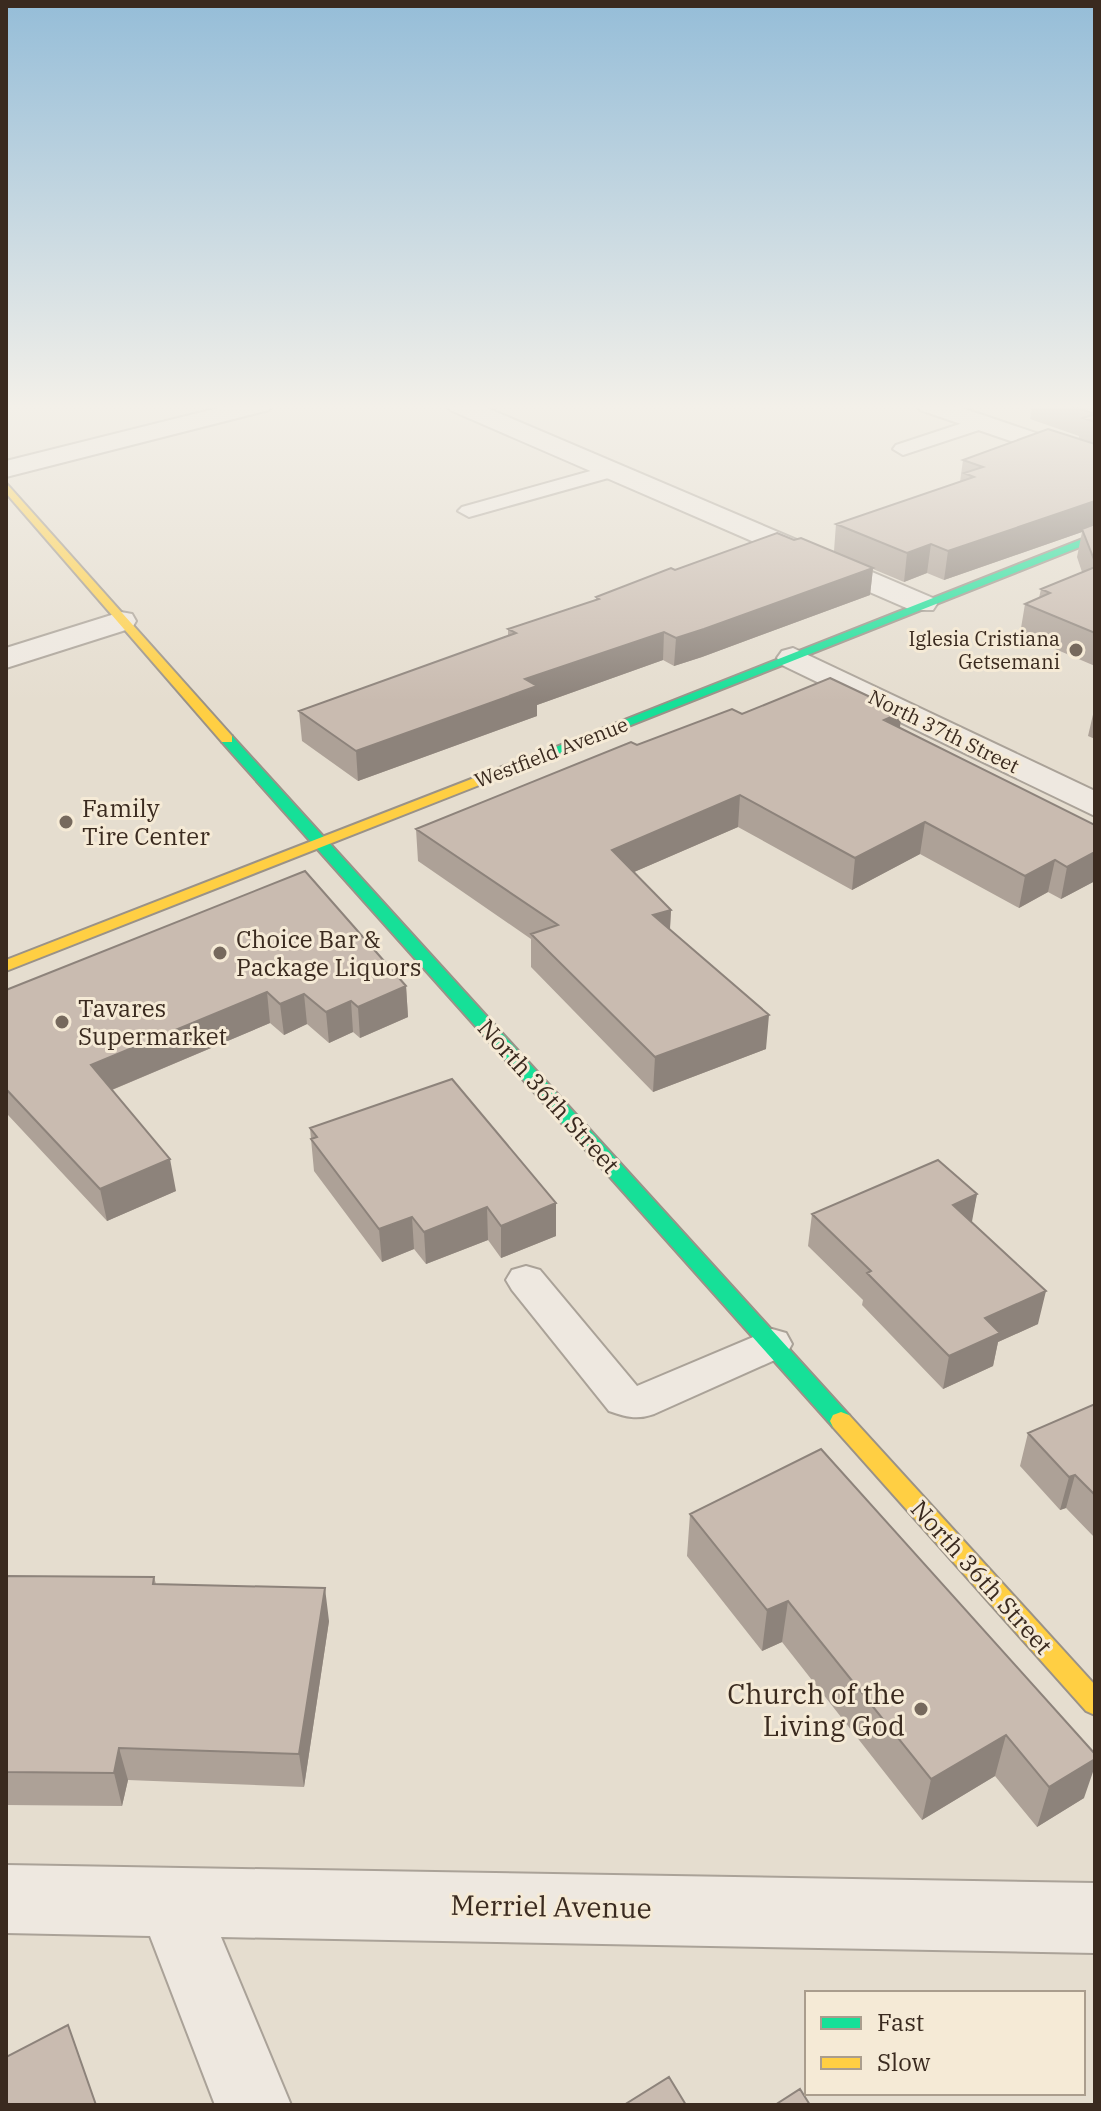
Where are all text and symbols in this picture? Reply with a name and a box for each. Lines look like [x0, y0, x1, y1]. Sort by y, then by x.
place label: Iglesia Cristiana Getsemani [908, 625, 1060, 675]
marker: Iglesia Cristiana Getsemani [1067, 641, 1085, 659]
street label: North 37th Street [864, 683, 1024, 779]
street label: Westfield Avenue [470, 710, 632, 794]
place label: Family Tire Center [82, 792, 210, 852]
marker: Family Tire Center [57, 813, 75, 831]
place label: Choice Bar & Package Liquors [236, 923, 421, 983]
marker: Choice Bar & Package Liquors [211, 944, 229, 962]
place label: Tavares Supermarket [78, 992, 227, 1052]
street label: North 36th Street [471, 1012, 627, 1180]
marker: Tavares Supermarket [53, 1013, 71, 1031]
street label: North 36th Street [904, 1493, 1060, 1661]
place label: Church of the Living God [727, 1675, 905, 1744]
marker: Church of the Living God [912, 1700, 930, 1718]
street label: Merriel Avenue [450, 1886, 652, 1926]
legend [805, 1991, 1085, 2095]
text: Fast [877, 2006, 924, 2038]
text: Slow [877, 2046, 931, 2078]

